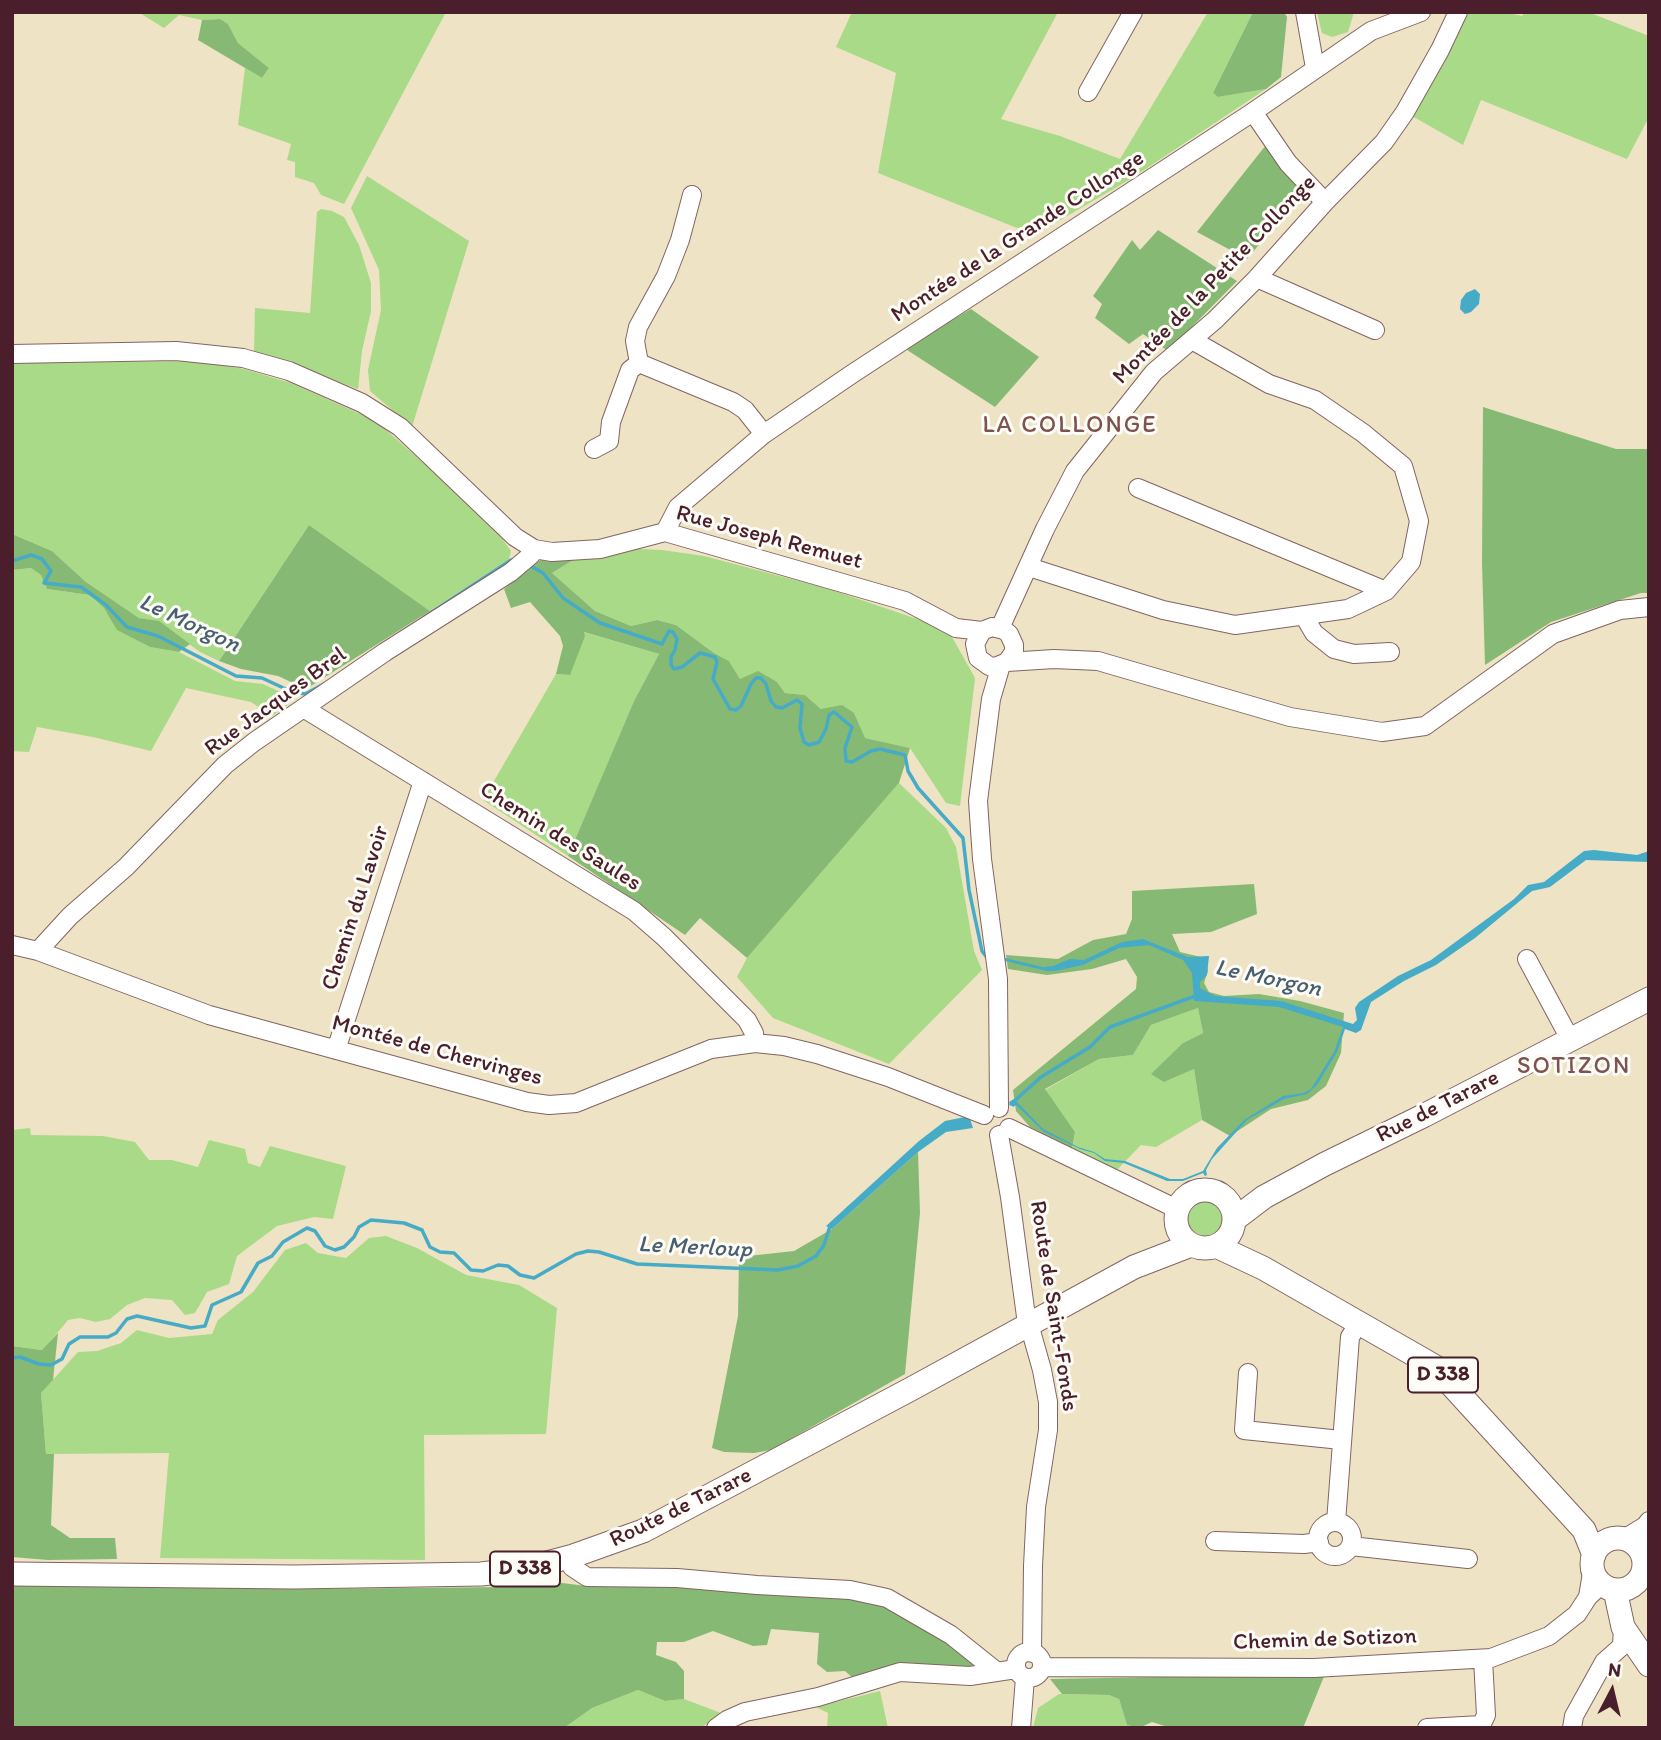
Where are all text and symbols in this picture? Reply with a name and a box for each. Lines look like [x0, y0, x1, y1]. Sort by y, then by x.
street label: Montée de la Grande Collonge [886, 145, 1150, 329]
street label: Montée de la Petite Collonge [1108, 169, 1322, 391]
district label: LA COLLONGE [984, 412, 1156, 440]
street label: Rue Joseph Remuet [673, 500, 865, 576]
water label: Le Morgon [134, 588, 244, 660]
street label: Rue Jacques Brel [200, 641, 352, 763]
street label: Chemin des Saules [474, 776, 646, 898]
street label: Chemin du Lavoir [316, 822, 396, 994]
water label: Le Morgon [1212, 954, 1324, 1004]
street label: Montée de Chervinges [329, 1010, 545, 1092]
district label: SOTIZON [1519, 1053, 1629, 1081]
street label: Rue de Tarare [1372, 1064, 1504, 1150]
street label: Route de Saint-Fonds [1023, 1199, 1083, 1413]
water label: Le Merloup [637, 1231, 753, 1265]
road number: D 338 [1408, 1358, 1478, 1392]
street label: Route de Tarare [606, 1462, 756, 1554]
road number: D 338 [490, 1552, 560, 1586]
street label: Chemin de Sotizon [1233, 1623, 1417, 1657]
north arrow [1577, 1656, 1647, 1726]
text: N [1607, 1657, 1622, 1682]

